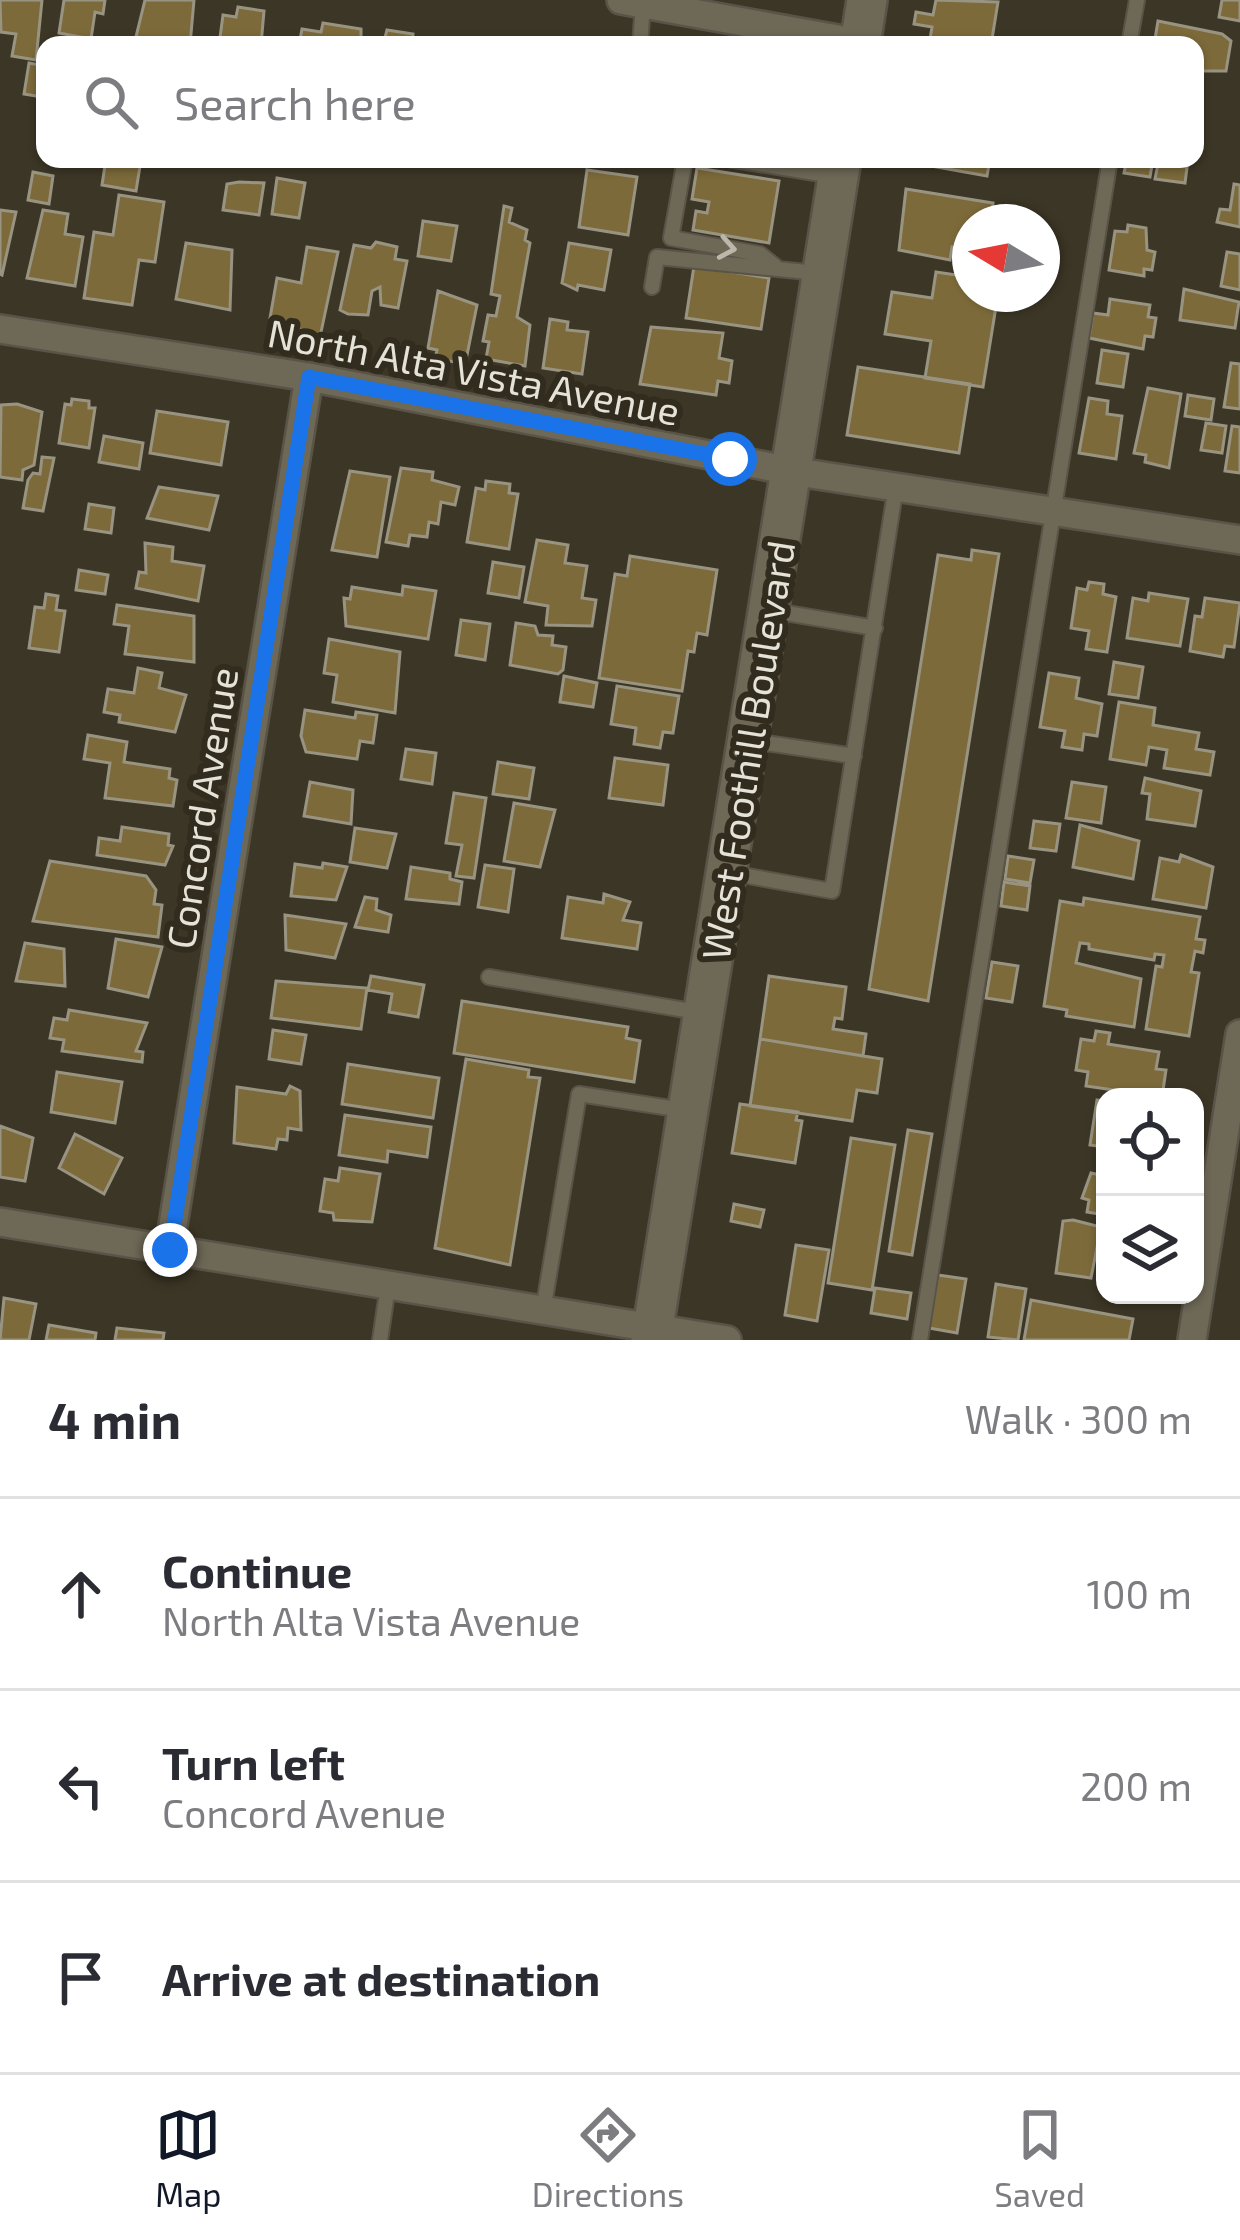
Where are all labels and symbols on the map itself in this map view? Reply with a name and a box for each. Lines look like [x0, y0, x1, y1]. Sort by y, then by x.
north arrow [952, 204, 1060, 312]
one-way arrow [716, 234, 736, 259]
street label: North Alta Vista Avenue [264, 308, 684, 434]
route start [703, 432, 757, 486]
street label: West Foothill Boulevard [691, 537, 803, 963]
street label: Concord Avenue [156, 664, 246, 952]
route end [143, 1223, 197, 1277]

